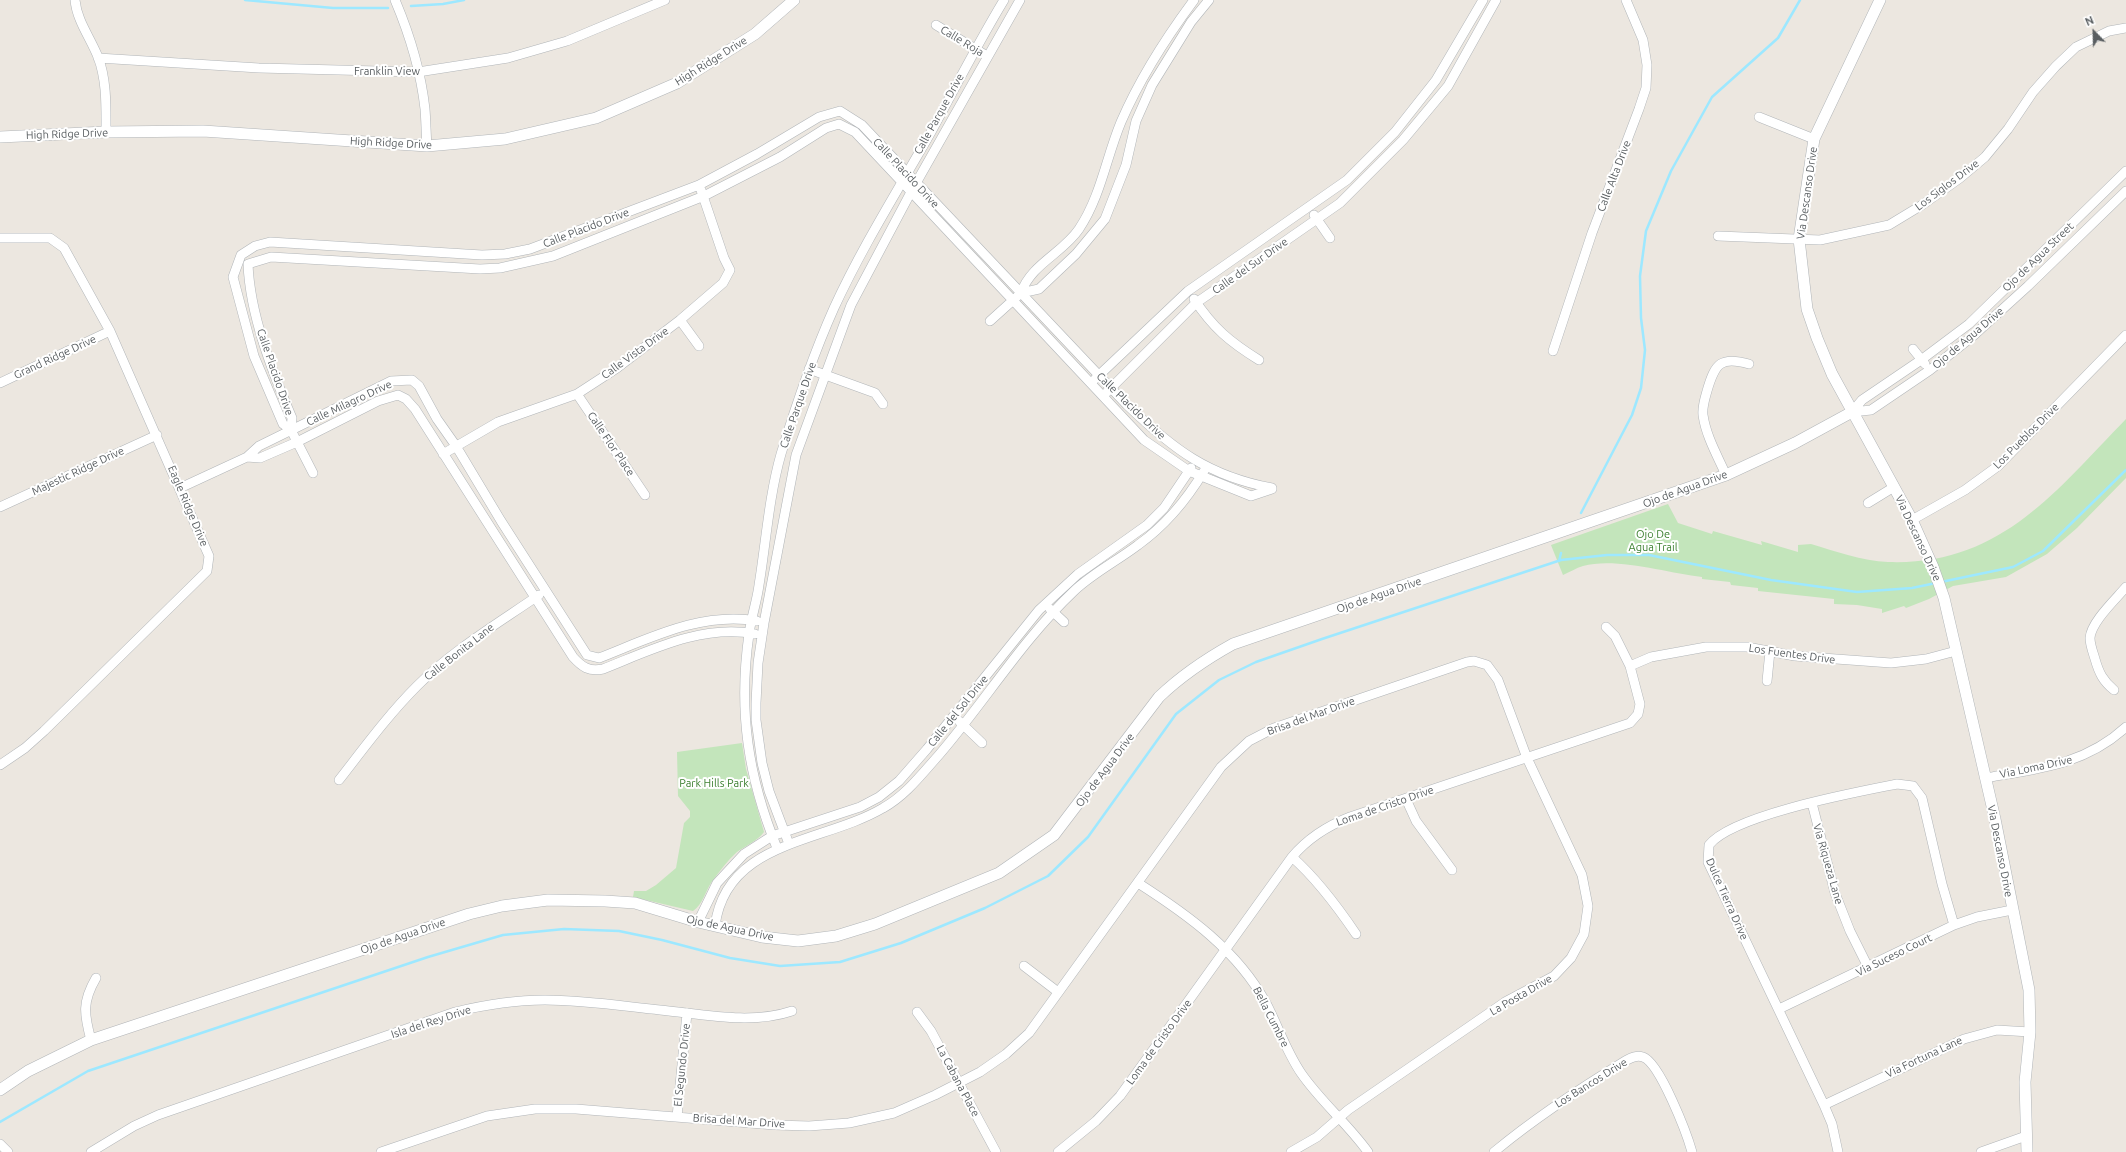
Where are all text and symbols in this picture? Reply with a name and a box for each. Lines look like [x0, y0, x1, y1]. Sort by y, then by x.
north arrow [2074, 12, 2114, 52]
text: N [2083, 14, 2095, 28]
street label: Calle Roja [938, 23, 986, 59]
street label: High Ridge Drive [673, 34, 749, 88]
street label: Franklin View [354, 64, 420, 78]
street label: Calle Parque Drive [911, 71, 967, 157]
street label: High Ridge Drive [26, 126, 108, 142]
street label: High Ridge Drive [350, 134, 432, 152]
street label: Calle Placido Drive [870, 135, 942, 211]
street label: Calle Alta Drive [1594, 138, 1634, 214]
street label: Via Descanso Drive [1794, 146, 1820, 240]
street label: Los Siglos Drive [1912, 157, 1982, 213]
street label: Calle Placido Drive [541, 206, 631, 250]
street label: Ojo de Agua Street [2000, 220, 2076, 294]
street label: Calle del Sur Drive [1210, 235, 1290, 297]
street label: Ojo de Agua Drive [1930, 304, 2006, 372]
street label: Calle Vista Drive [599, 324, 671, 382]
street label: Calle Placido Drive [254, 327, 296, 417]
street label: Grand Ridge Drive [12, 332, 98, 382]
street label: Calle Parque Drive [777, 360, 819, 450]
street label: Calle Placido Drive [1094, 370, 1168, 442]
street label: Calle Milagro Drive [304, 377, 394, 429]
street label: Los Pueblos Drive [1990, 400, 2062, 472]
street label: Calle Flor Place [585, 409, 637, 479]
street label: Majestic Ridge Drive [30, 444, 126, 498]
street label: Eagle Ridge Drive [165, 464, 211, 548]
street label: Ojo de Agua Drive [1641, 468, 1729, 510]
street label: Via Descanso Drive [1892, 493, 1944, 583]
park label: Ojo De Agua Trail [1628, 527, 1678, 553]
street label: Ojo de Agua Drive [1335, 574, 1423, 616]
street label: Calle Bonita Lane [421, 621, 497, 683]
street label: Los Fuentes Drive [1748, 641, 1836, 667]
street label: Calle del Sol Drive [925, 673, 991, 749]
street label: Brisa del Mar Drive [1265, 694, 1357, 738]
street label: Ojo de Agua Drive [1073, 730, 1137, 810]
street label: Via Loma Drive [1998, 753, 2074, 781]
park label: Park Hills Park [679, 776, 749, 790]
street label: Loma de Cristo Drive [1334, 783, 1436, 829]
street label: Via Descanso Drive [1985, 804, 2015, 898]
street label: Via Riqueza Lane [1810, 822, 1846, 906]
street label: Dulce Tierra Drive [1703, 856, 1751, 942]
street label: Ojo de Agua Drive [685, 912, 775, 944]
street label: Ojo de Agua Drive [359, 915, 447, 957]
street label: Via Suceso Court [1854, 931, 1934, 979]
street label: La Posta Drive [1487, 972, 1555, 1018]
street label: Bella Cumbre [1250, 985, 1292, 1049]
street label: Loma de Cristo Drive [1124, 997, 1194, 1087]
street label: Isla del Rey Drive [389, 1003, 473, 1041]
street label: El Segundo Drive [671, 1023, 693, 1107]
street label: Via Fortuna Lane [1883, 1033, 1965, 1081]
street label: La Cabana Place [934, 1043, 982, 1119]
street label: Los Bancos Drive [1552, 1055, 1630, 1111]
street label: Brisa del Mar Drive [692, 1111, 786, 1131]

